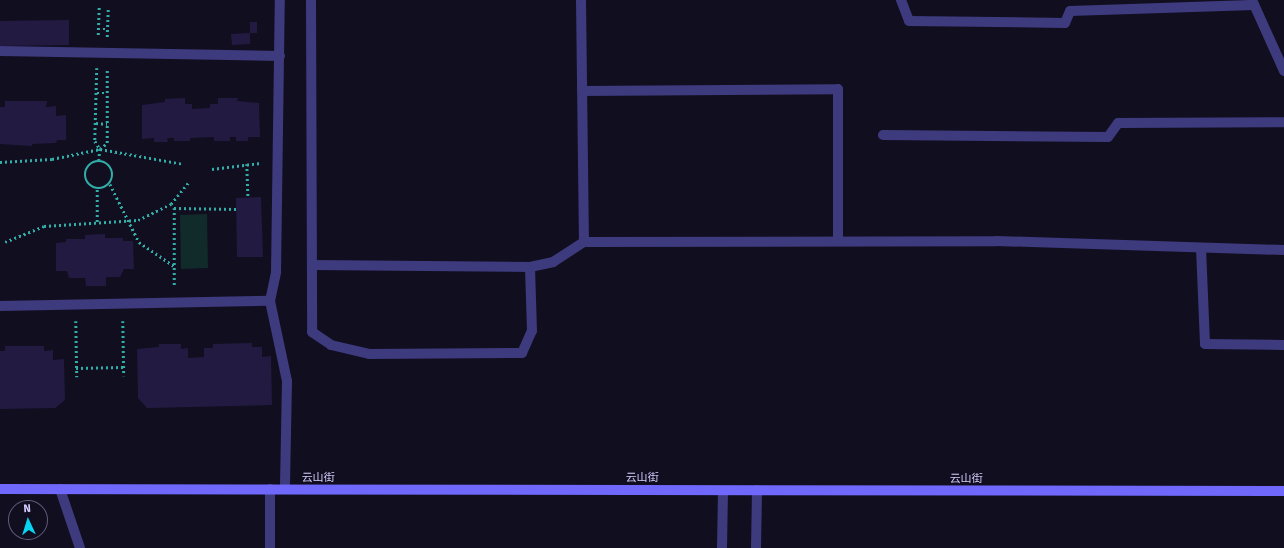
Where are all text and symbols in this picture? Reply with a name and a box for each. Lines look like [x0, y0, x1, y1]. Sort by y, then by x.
street label: 云山街 [302, 471, 334, 485]
street label: 云山街 [626, 471, 658, 485]
street label: 云山街 [950, 472, 982, 486]
north arrow [8, 500, 48, 540]
text: N [23, 502, 31, 515]

